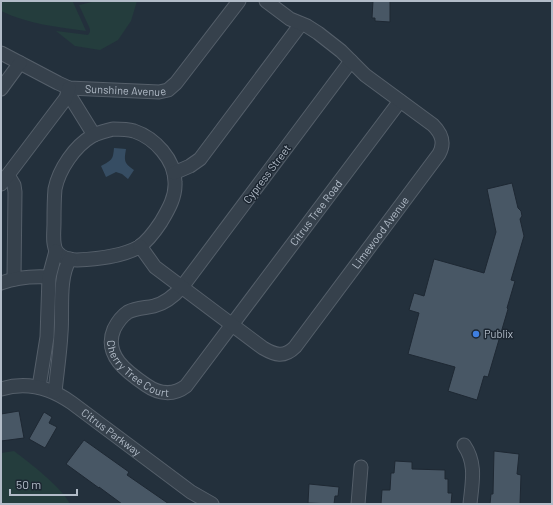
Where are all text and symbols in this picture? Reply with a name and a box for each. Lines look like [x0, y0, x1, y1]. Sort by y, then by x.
street label: Sunshine Avenue [85, 82, 167, 98]
street label: Cypress Street [240, 142, 293, 206]
street label: Citrus Tree Road [287, 177, 344, 248]
street label: Limewood Avenue [349, 193, 411, 271]
place label: Publix [484, 327, 513, 340]
marker: Publix [471, 329, 481, 339]
street label: Cherry Tree Court [105, 340, 169, 399]
street label: Citrus Parkway [79, 405, 144, 458]
scale bar [10, 471, 77, 497]
text: 50 m [16, 477, 41, 491]

